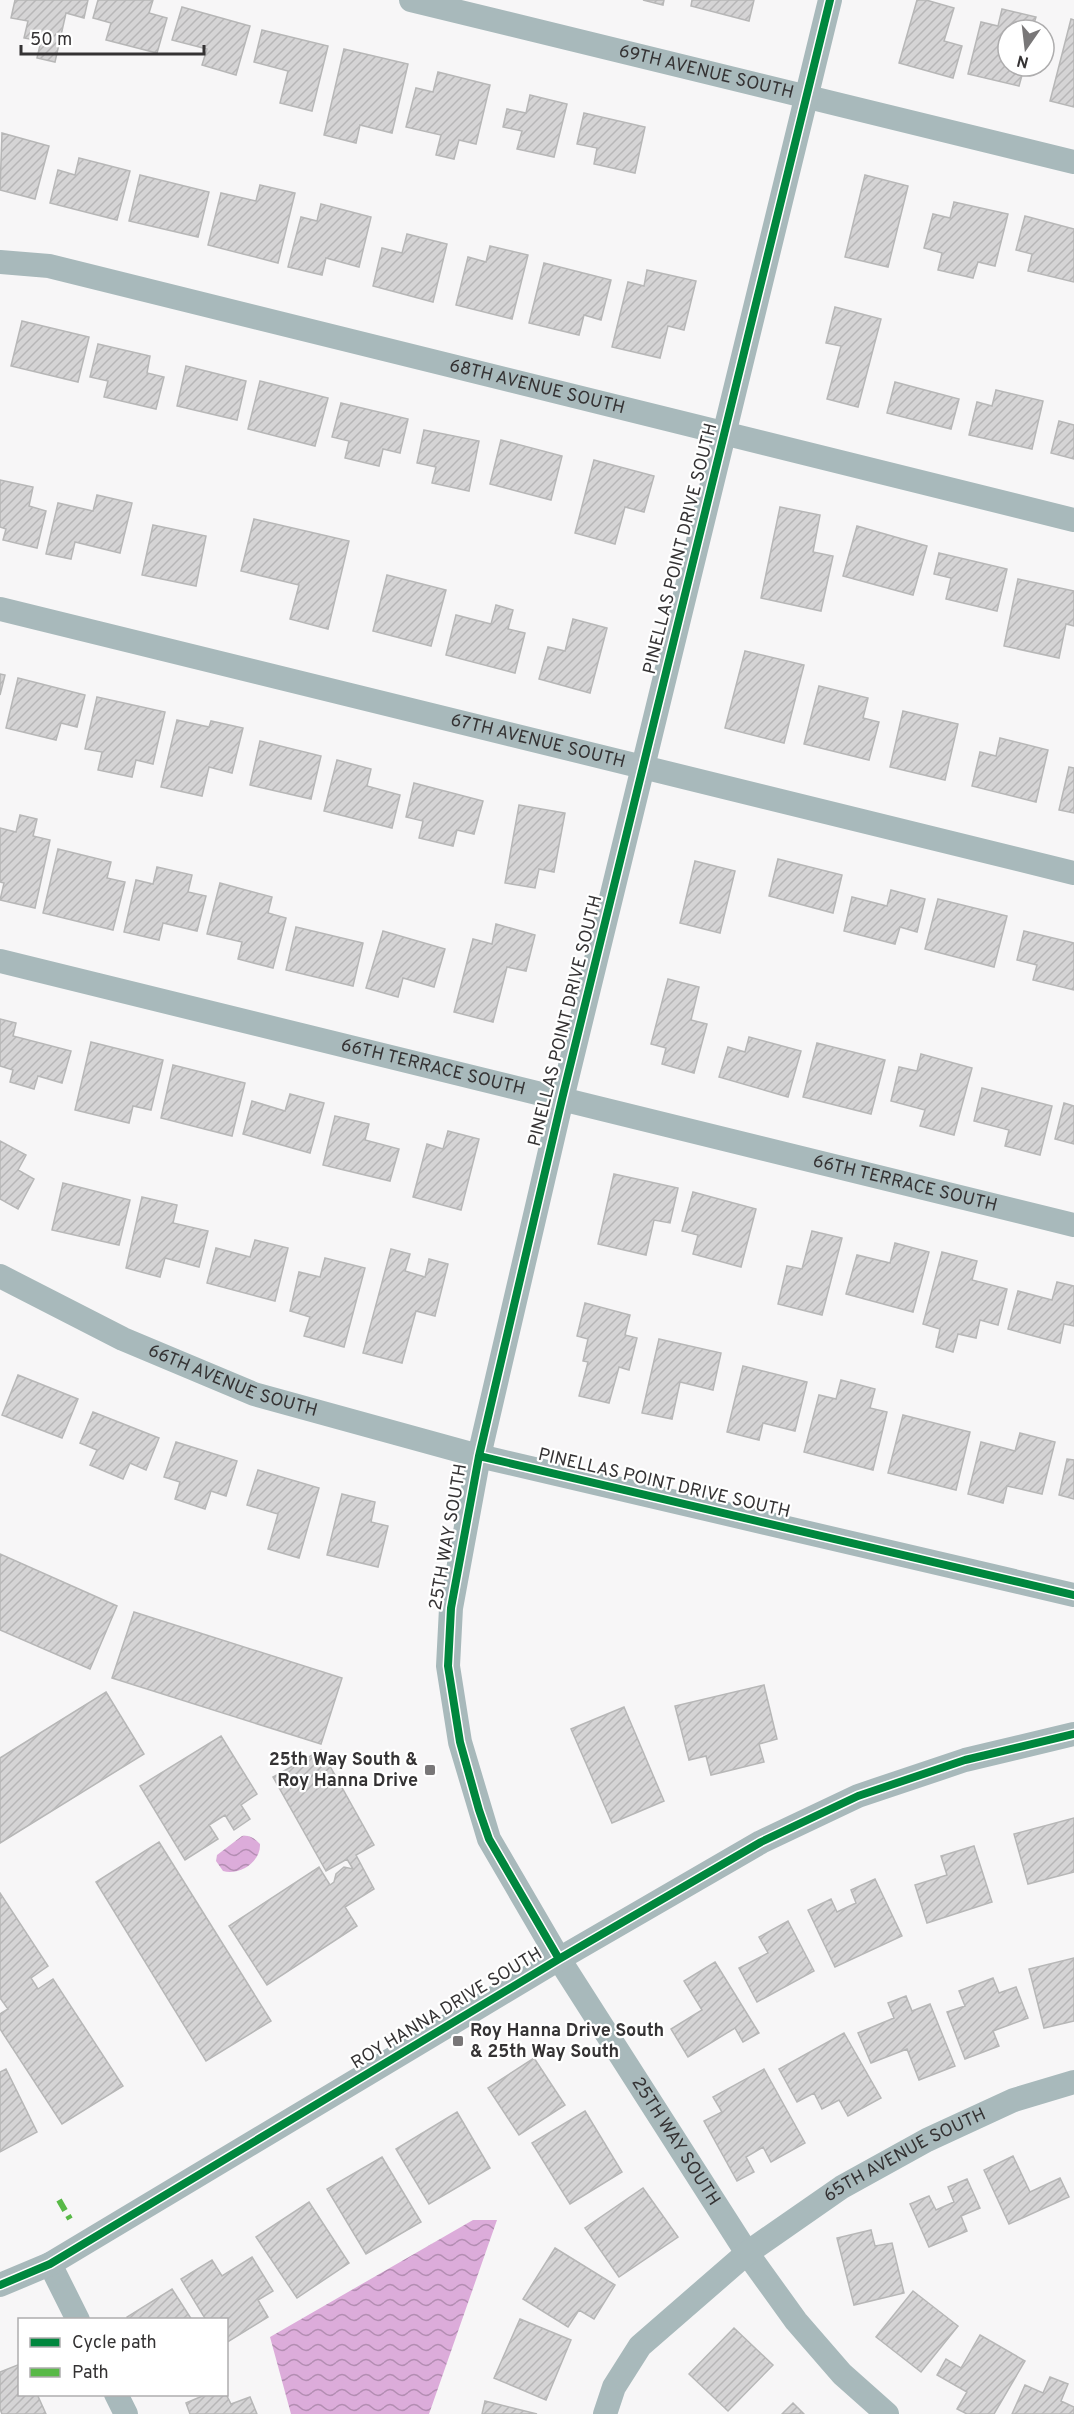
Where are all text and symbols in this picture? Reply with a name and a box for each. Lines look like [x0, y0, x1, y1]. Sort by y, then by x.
scale bar [21, 18, 204, 56]
north arrow [996, 18, 1056, 78]
text: 50 m [30, 29, 72, 52]
street label: 69TH AVENUE SOUTH [617, 40, 796, 105]
text: N [1015, 50, 1031, 72]
street label: 68TH AVENUE SOUTH [447, 354, 627, 420]
street label: PINELLAS POINT DRIVE SOUTH [639, 421, 723, 677]
street label: 67TH AVENUE SOUTH [448, 709, 628, 774]
street label: PINELLAS POINT DRIVE SOUTH [524, 893, 608, 1149]
street label: 66TH TERRACE SOUTH [339, 1034, 528, 1101]
street label: 66TH TERRACE SOUTH [810, 1150, 1000, 1217]
street label: 66TH AVENUE SOUTH [144, 1339, 320, 1422]
street label: PINELLAS POINT DRIVE SOUTH [536, 1444, 792, 1524]
street label: 25TH WAY SOUTH [425, 1462, 473, 1612]
place label: 25th Way South & Roy Hanna Drive [269, 1749, 418, 1793]
marker: 25th Way South & Roy Hanna Drive [423, 1763, 437, 1777]
street label: ROY HANNA DRIVE SOUTH [347, 1943, 547, 2075]
place label: Roy Hanna Drive South & 25th Way South [470, 2020, 664, 2064]
marker: Roy Hanna Drive South & 25th Way South [451, 2034, 465, 2048]
street label: 25TH WAY SOUTH [626, 2073, 725, 2210]
street label: 65TH AVENUE SOUTH [819, 2103, 990, 2208]
legend [18, 2318, 228, 2396]
text: Cycle path [72, 2332, 157, 2355]
text: Path [72, 2362, 109, 2385]

